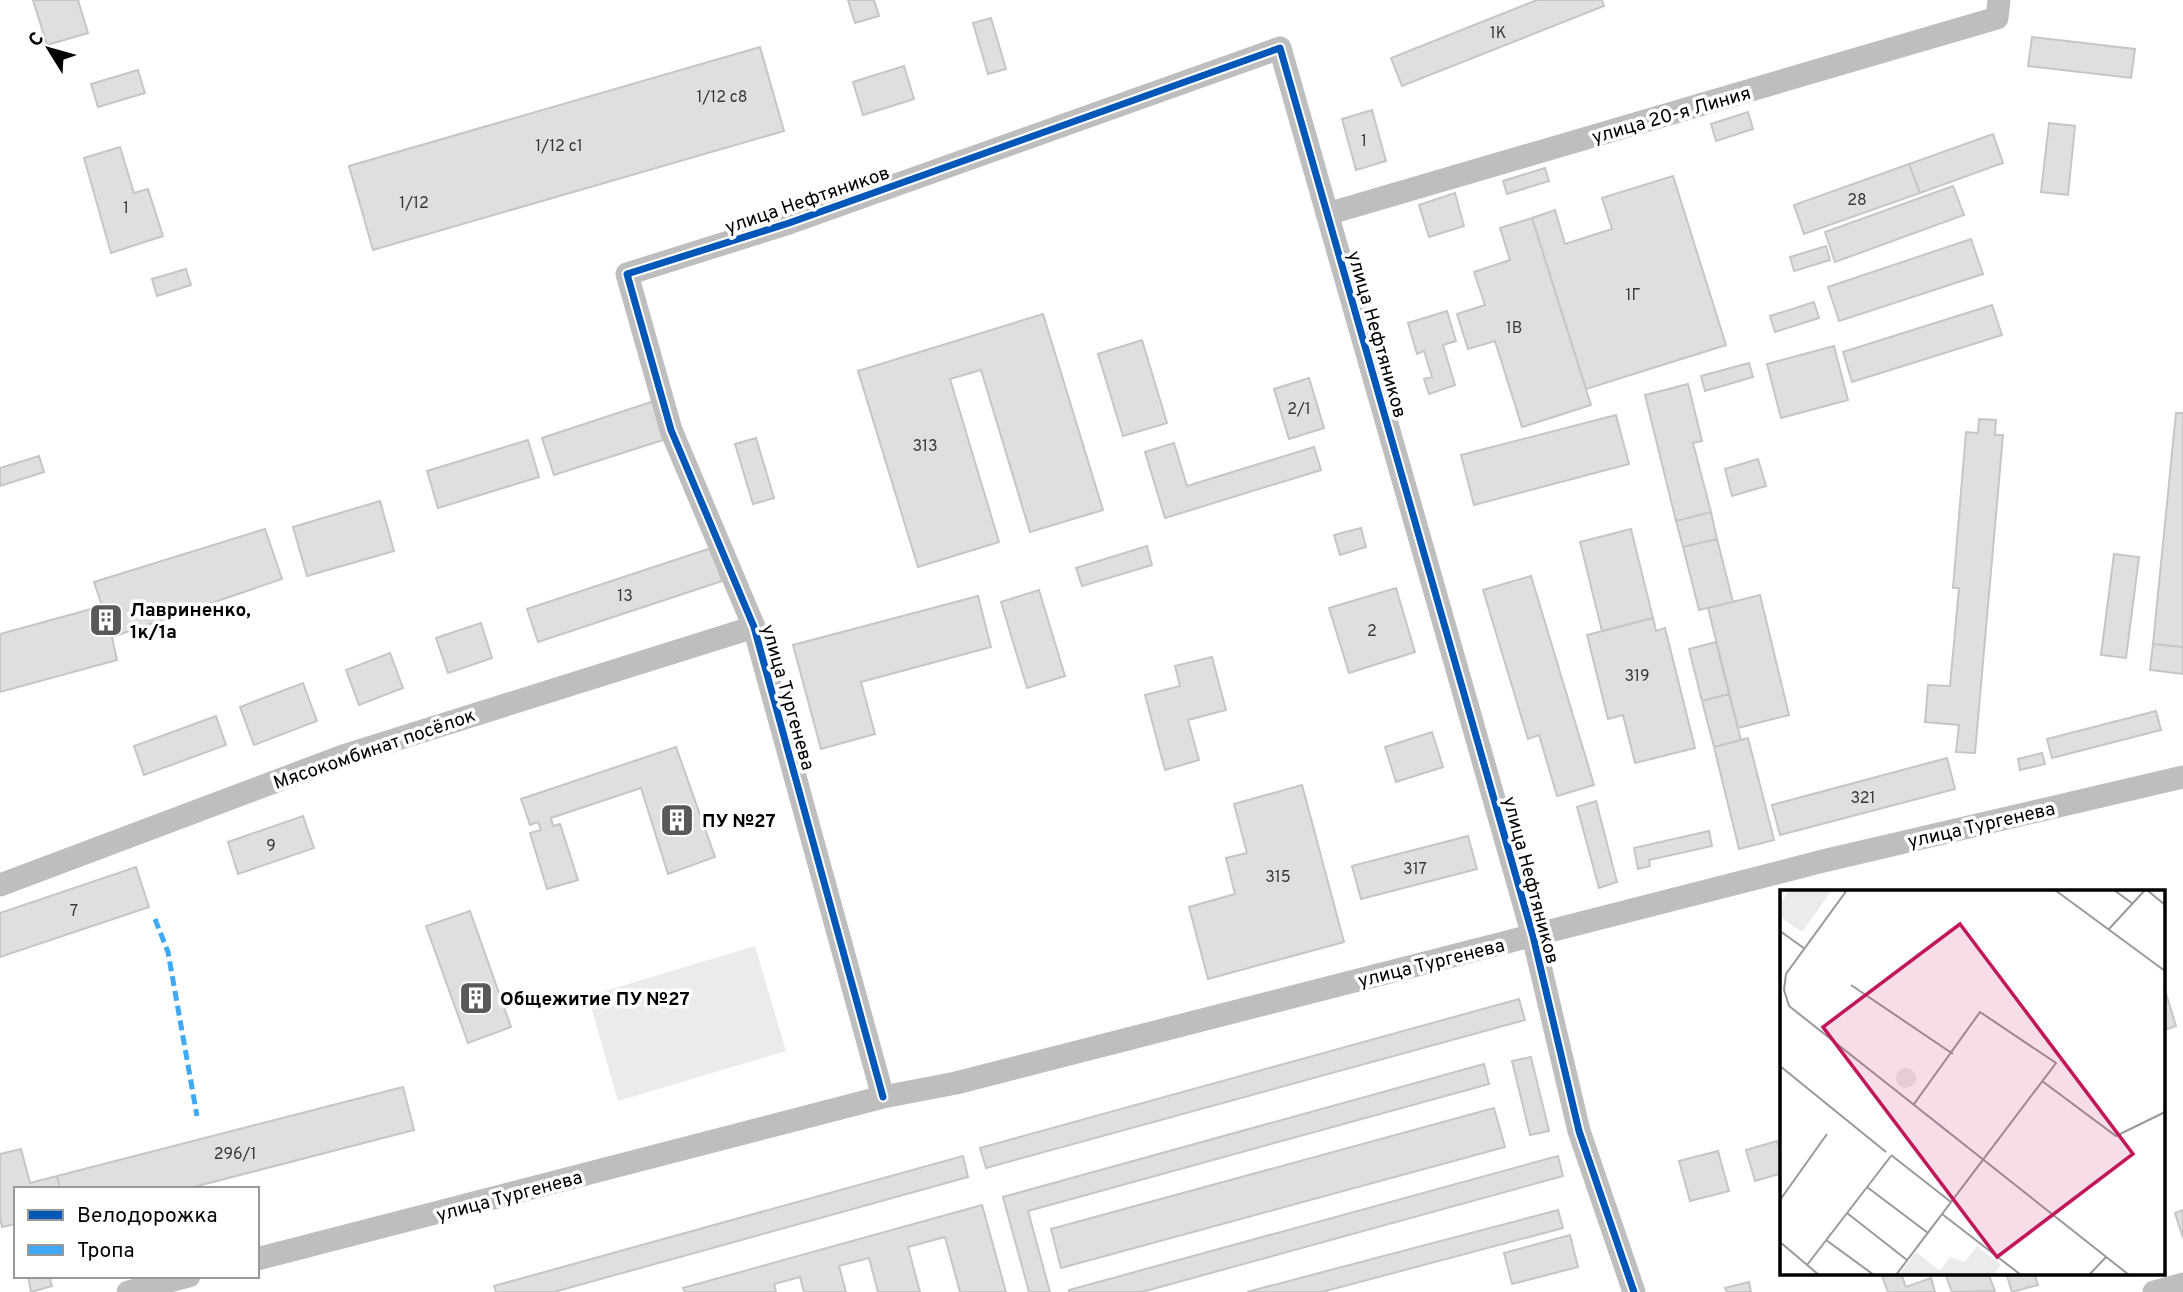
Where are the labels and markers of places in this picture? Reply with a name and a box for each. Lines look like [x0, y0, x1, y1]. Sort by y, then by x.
place label: Лавриненко, 1к/1а [130, 599, 251, 645]
building icon: Лавриненко, 1к/1а [87, 601, 125, 639]
building icon: ПУ №27 [658, 801, 696, 839]
place label: ПУ №27 [702, 810, 776, 834]
building icon: Общежитие ПУ №27 [457, 979, 495, 1017]
place label: Общежитие ПУ №27 [500, 988, 690, 1012]

